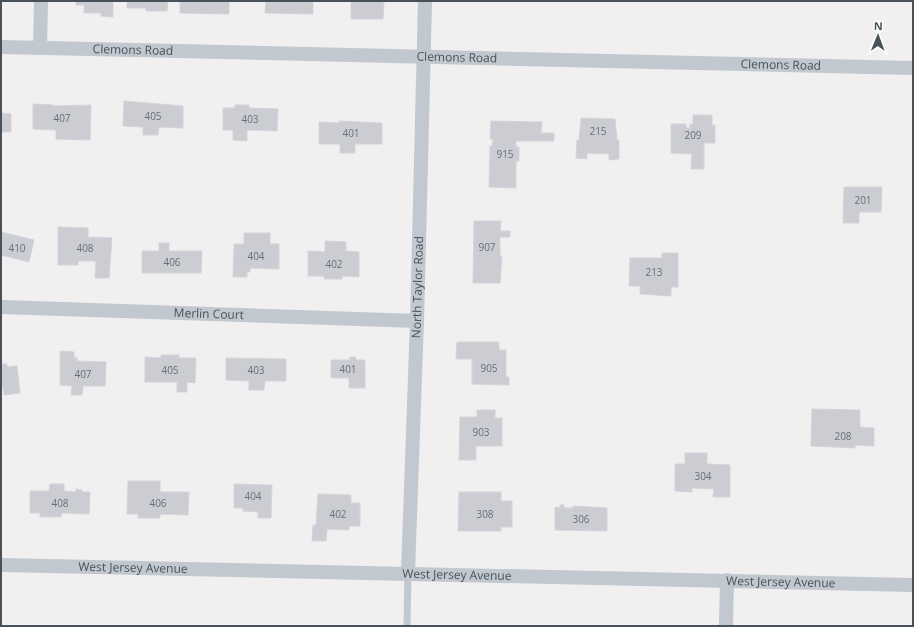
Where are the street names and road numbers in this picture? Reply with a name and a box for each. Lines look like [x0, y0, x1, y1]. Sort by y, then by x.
street label: Clemons Road [93, 40, 173, 59]
street label: Clemons Road [416, 48, 497, 66]
street label: Clemons Road [740, 55, 821, 74]
street label: North Taylor Road [407, 236, 427, 339]
street label: Merlin Court [173, 304, 244, 323]
street label: West Jersey Avenue [78, 558, 188, 577]
street label: West Jersey Avenue [402, 565, 512, 584]
street label: West Jersey Avenue [726, 572, 836, 591]

